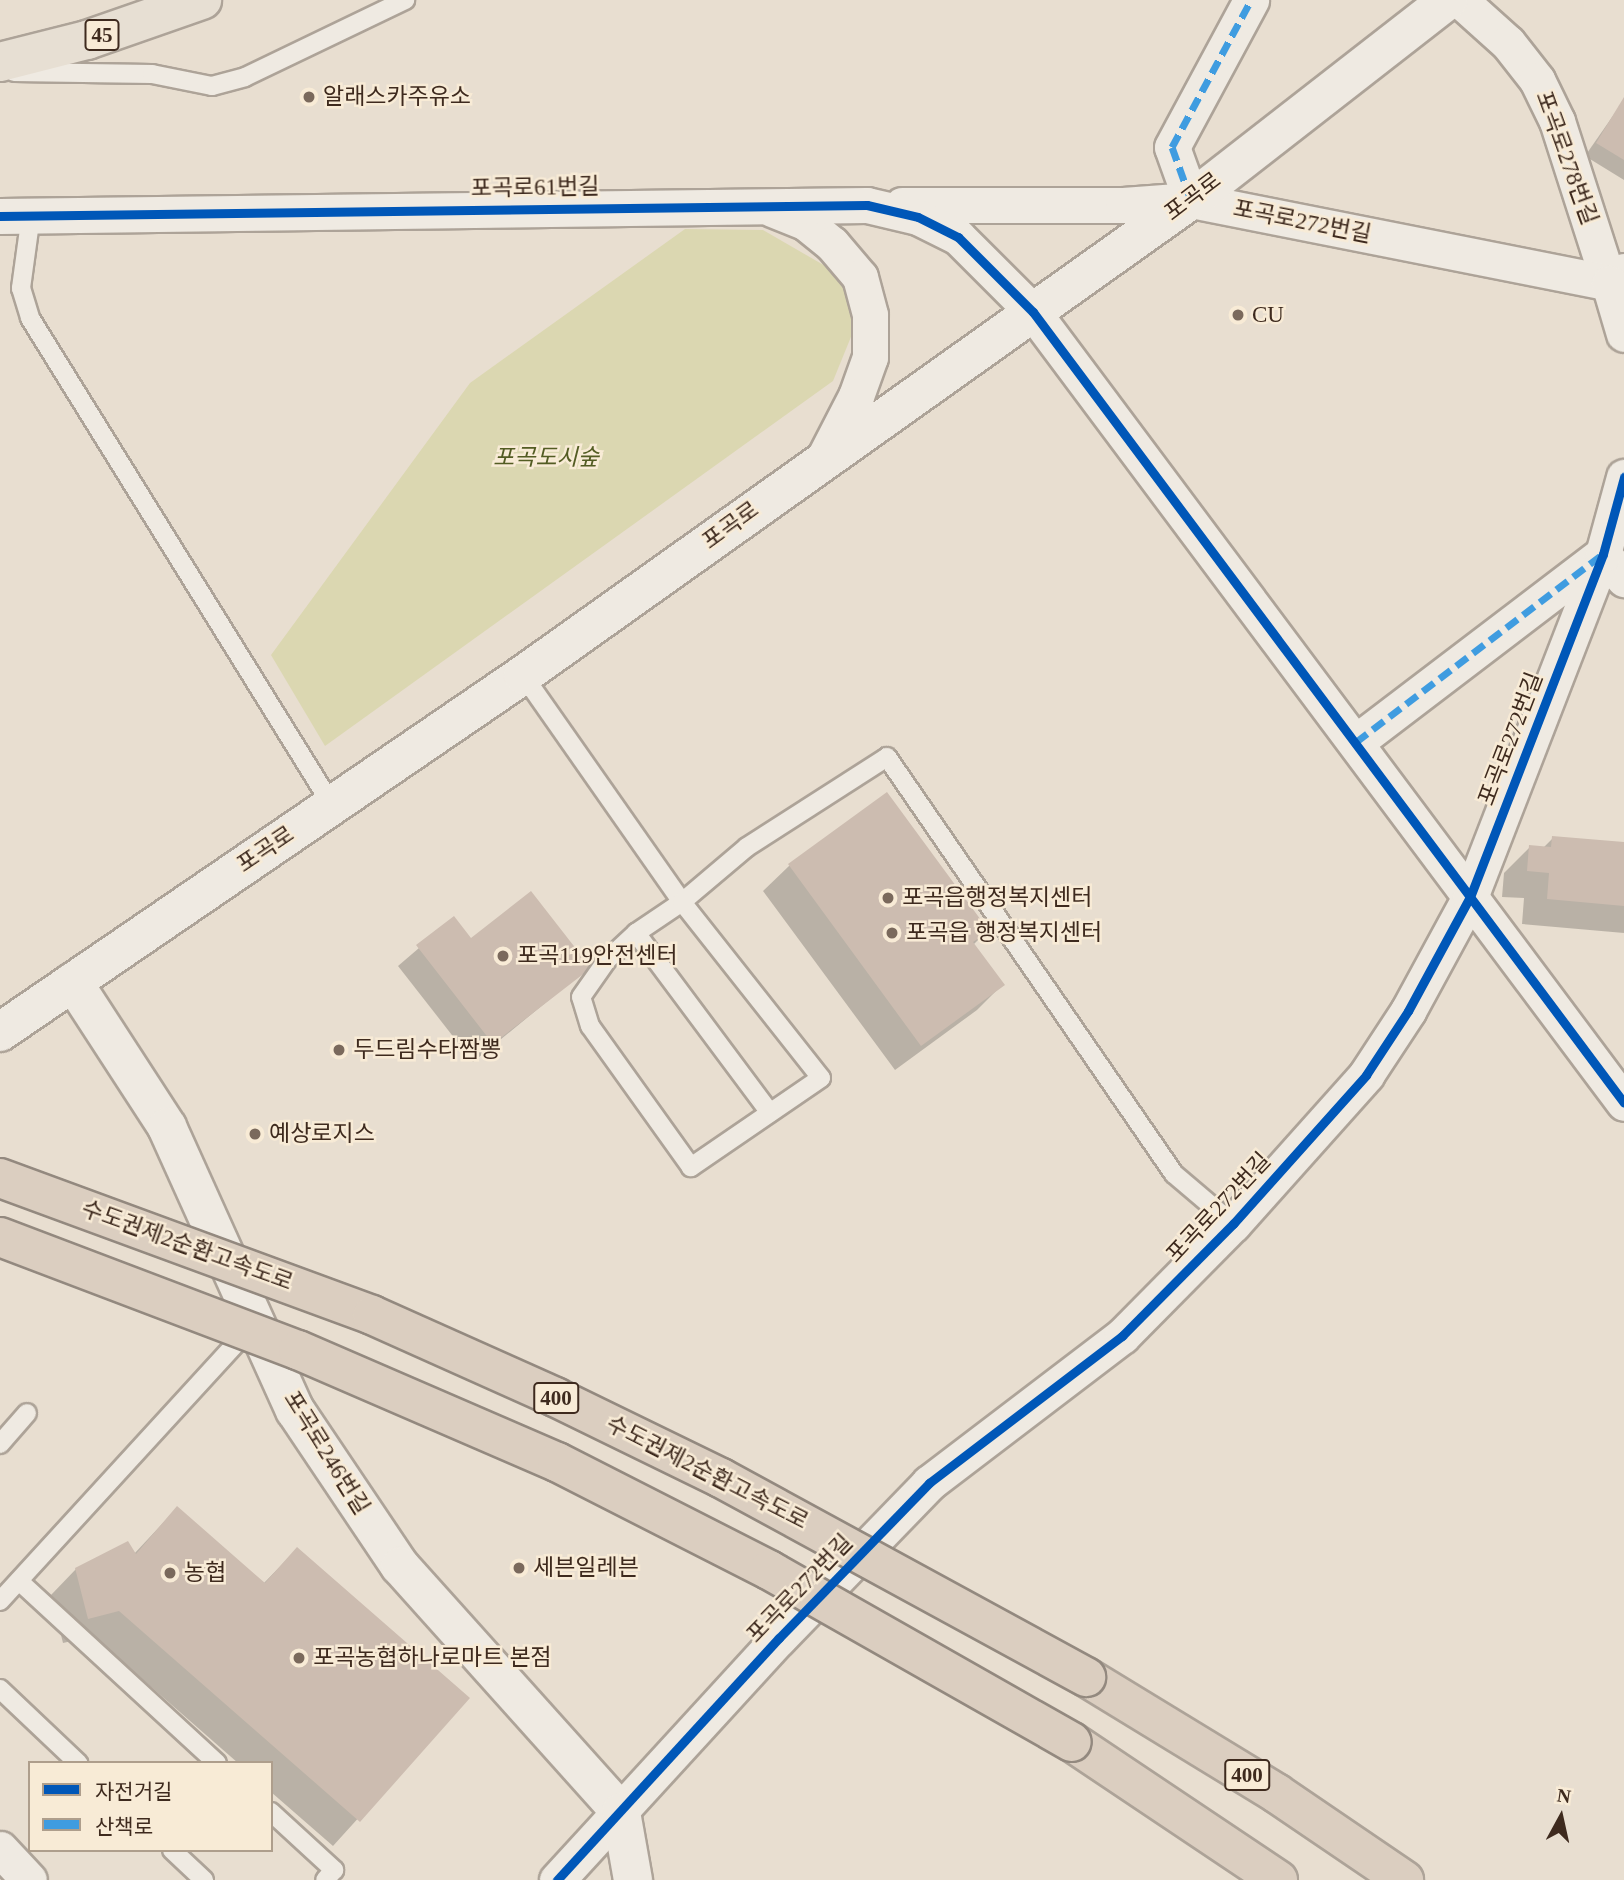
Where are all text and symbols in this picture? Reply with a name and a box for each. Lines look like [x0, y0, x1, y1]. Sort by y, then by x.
road number: 45 [84, 18, 119, 52]
place label: 알래스카주유소 [323, 83, 471, 111]
street label: 포곡로278번길 [1529, 87, 1603, 229]
marker: 알래스카주유소 [301, 89, 317, 105]
street label: 포곡로 [1159, 167, 1227, 227]
street label: 포곡로61번길 [470, 173, 600, 203]
street label: 포곡로272번길 [1231, 195, 1373, 249]
place label: CU [1252, 301, 1284, 329]
marker: CU [1230, 307, 1246, 323]
park label: 포곡도시숲 [493, 444, 599, 472]
street label: 포곡로 [697, 496, 765, 556]
street label: 포곡로272번길 [1473, 669, 1549, 809]
street label: 포곡로 [232, 821, 300, 879]
place label: 포곡읍행정복지센터 [902, 884, 1092, 912]
marker: 포곡읍행정복지센터 [880, 890, 896, 906]
place label: 포곡읍 행정복지센터 [906, 919, 1102, 947]
marker: 포곡읍 행정복지센터 [884, 925, 900, 941]
place label: 포곡119안전센터 [517, 942, 678, 970]
marker: 포곡119안전센터 [495, 948, 511, 964]
place label: 두드림수타짬뽕 [353, 1036, 501, 1064]
marker: 두드림수타짬뽕 [331, 1042, 347, 1058]
place label: 예상로지스 [269, 1120, 375, 1148]
marker: 예상로지스 [247, 1126, 263, 1142]
street label: 포곡로272번길 [1161, 1147, 1277, 1269]
street label: 수도권제2순환고속도로 [77, 1195, 297, 1297]
road number: 400 [533, 1380, 579, 1416]
street label: 포곡로246번길 [277, 1386, 375, 1520]
street label: 수도권제2순환고속도로 [601, 1410, 813, 1536]
street label: 포곡로272번길 [741, 1529, 859, 1649]
place label: 세븐일레븐 [533, 1554, 639, 1582]
place label: 농협 [184, 1559, 226, 1587]
marker: 세븐일레븐 [511, 1560, 527, 1576]
marker: 농협 [162, 1565, 178, 1581]
place label: 포곡농협하나로마트 본점 [313, 1644, 552, 1672]
marker: 포곡농협하나로마트 본점 [291, 1650, 307, 1666]
road number: 400 [1224, 1758, 1270, 1792]
legend [28, 1761, 273, 1852]
text: 자전거길 [95, 1780, 172, 1804]
north arrow [1526, 1782, 1596, 1852]
text: N [1556, 1784, 1572, 1807]
text: 산책로 [95, 1815, 153, 1839]

